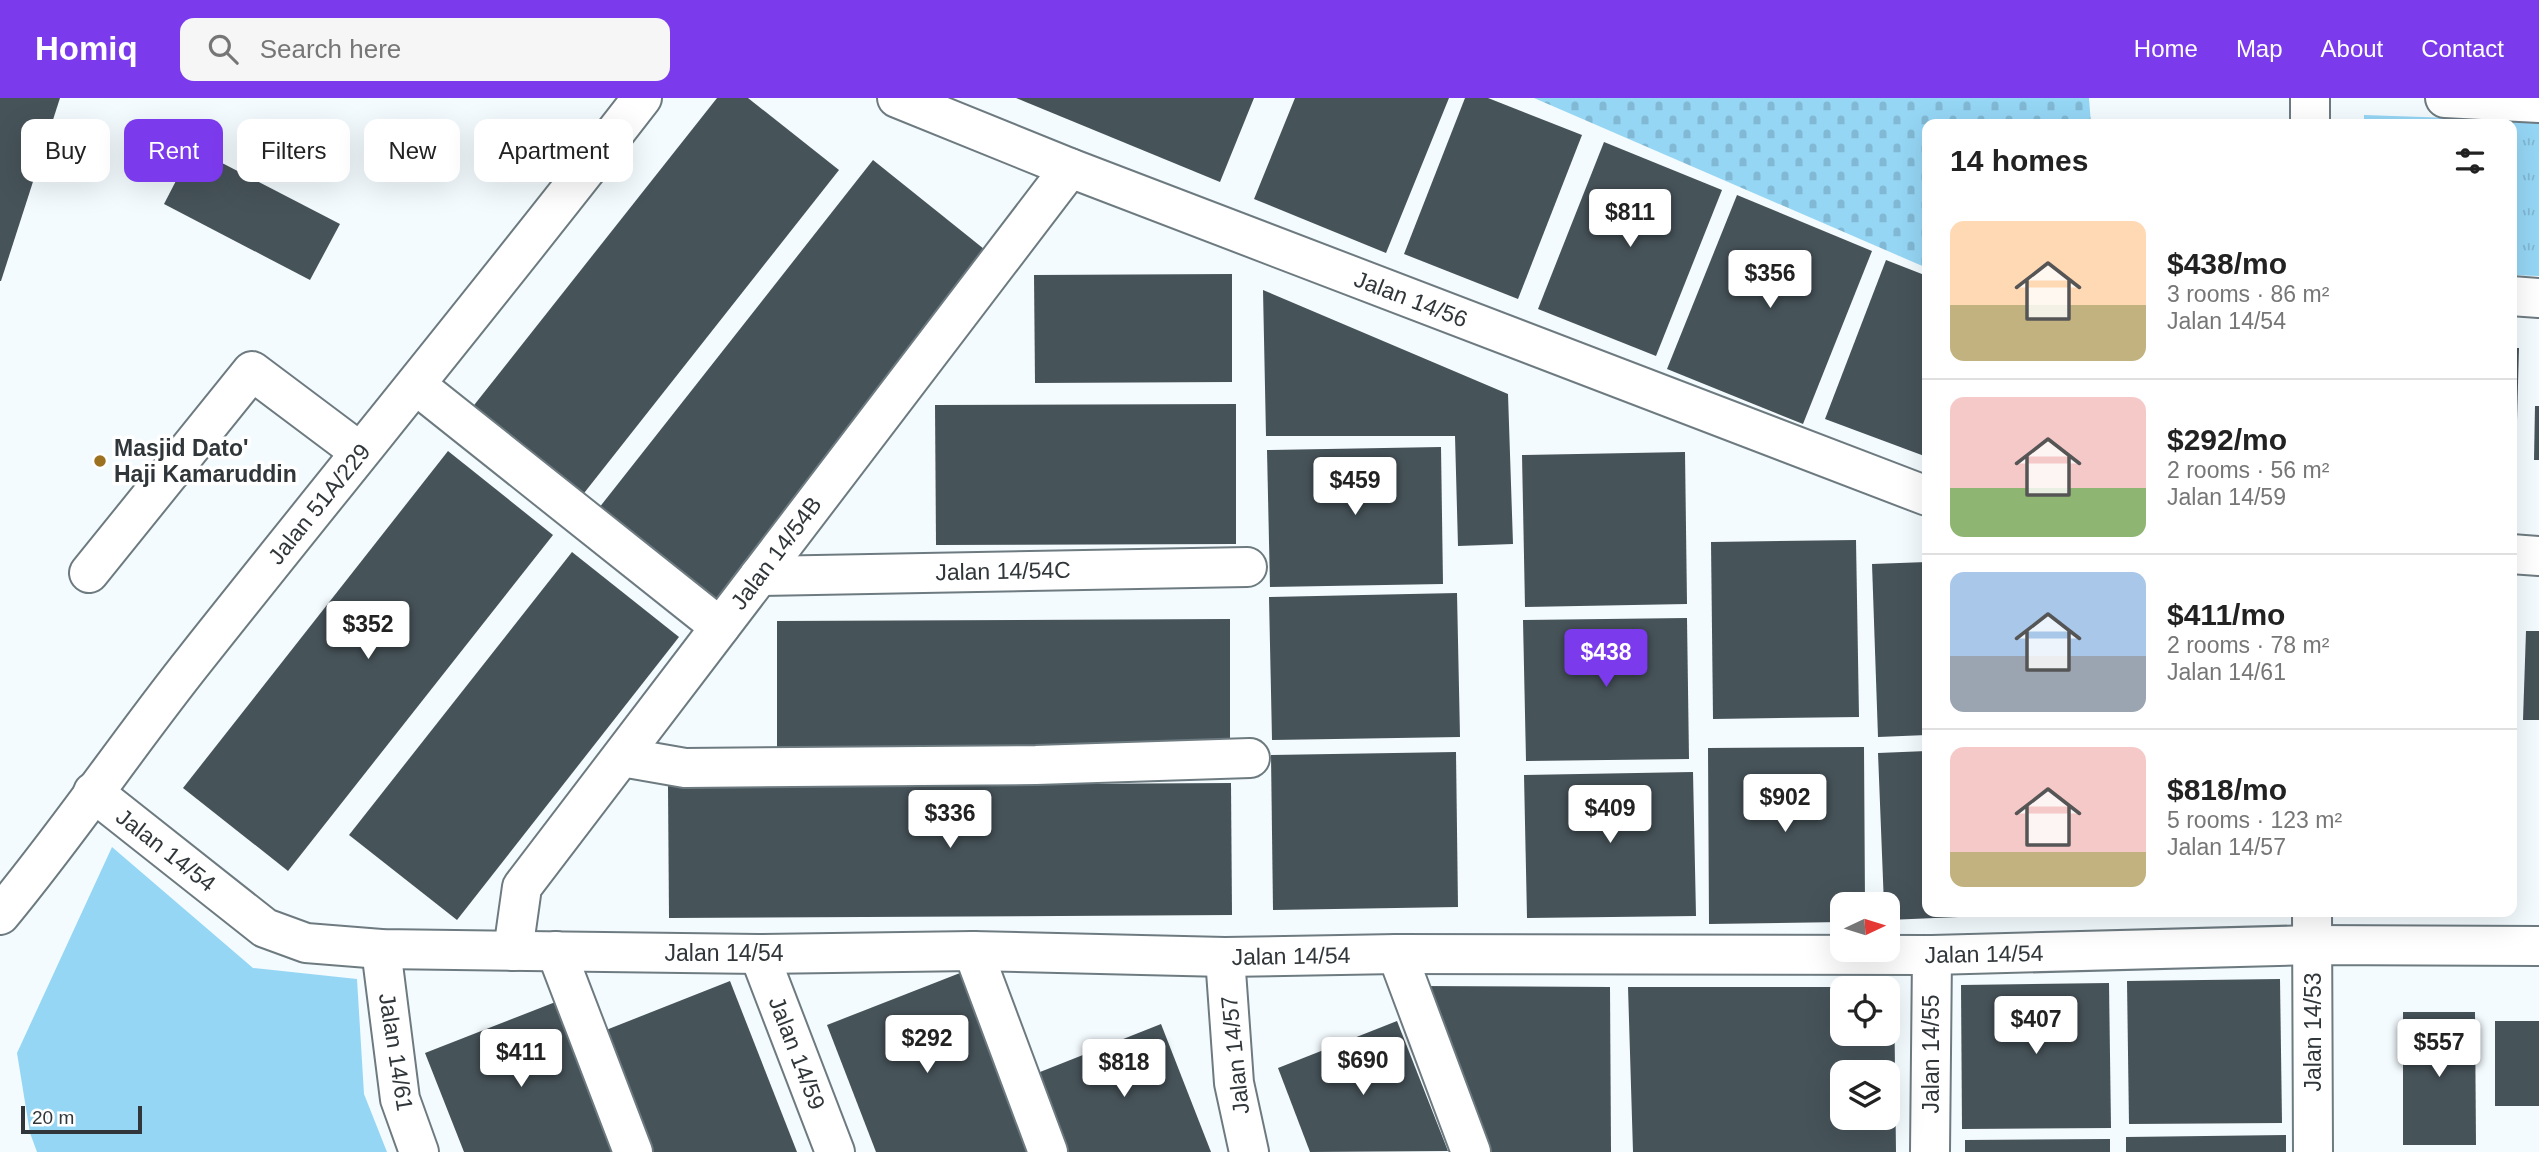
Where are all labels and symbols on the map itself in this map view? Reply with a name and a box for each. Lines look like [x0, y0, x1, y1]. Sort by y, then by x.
pin: $811 [1589, 190, 1671, 249]
pin: $356 [1729, 250, 1811, 310]
street label: Jalan 14/56 [1351, 266, 1471, 332]
place label: Masjid Dato' Haji Kamaruddin [114, 435, 297, 487]
street label: Jalan 51A/229 [263, 439, 375, 569]
marker: Masjid Dato' Haji Kamaruddin [92, 453, 108, 469]
pin: $459 [1314, 458, 1396, 517]
street label: Jalan 14/54B [725, 492, 827, 614]
street label: Jalan 14/54C [935, 557, 1071, 585]
pin: $352 [327, 602, 409, 661]
pin: $438 [1565, 630, 1647, 689]
pin: $902 [1744, 774, 1826, 834]
pin: $409 [1569, 786, 1651, 845]
pin: $336 [909, 790, 991, 850]
street label: Jalan 14/54 [111, 803, 221, 897]
north arrow [1830, 892, 1900, 962]
street label: Jalan 14/54 [665, 940, 784, 966]
street label: Jalan 14/54 [1924, 940, 2044, 968]
street label: Jalan 14/54 [1231, 942, 1351, 970]
street label: Jalan 14/53 [2300, 973, 2326, 1091]
street label: Jalan 14/61 [374, 991, 418, 1113]
street label: Jalan 14/59 [764, 993, 830, 1113]
street label: Jalan 14/57 [1216, 994, 1254, 1116]
street label: Jalan 14/55 [1918, 995, 1944, 1113]
pin: $407 [1995, 996, 2077, 1056]
pin: $292 [886, 1016, 968, 1075]
pin: $557 [2398, 1020, 2480, 1079]
pin: $411 [480, 1030, 562, 1089]
pin: $690 [1322, 1038, 1404, 1097]
pin: $818 [1083, 1040, 1165, 1099]
scale bar [21, 1103, 142, 1135]

